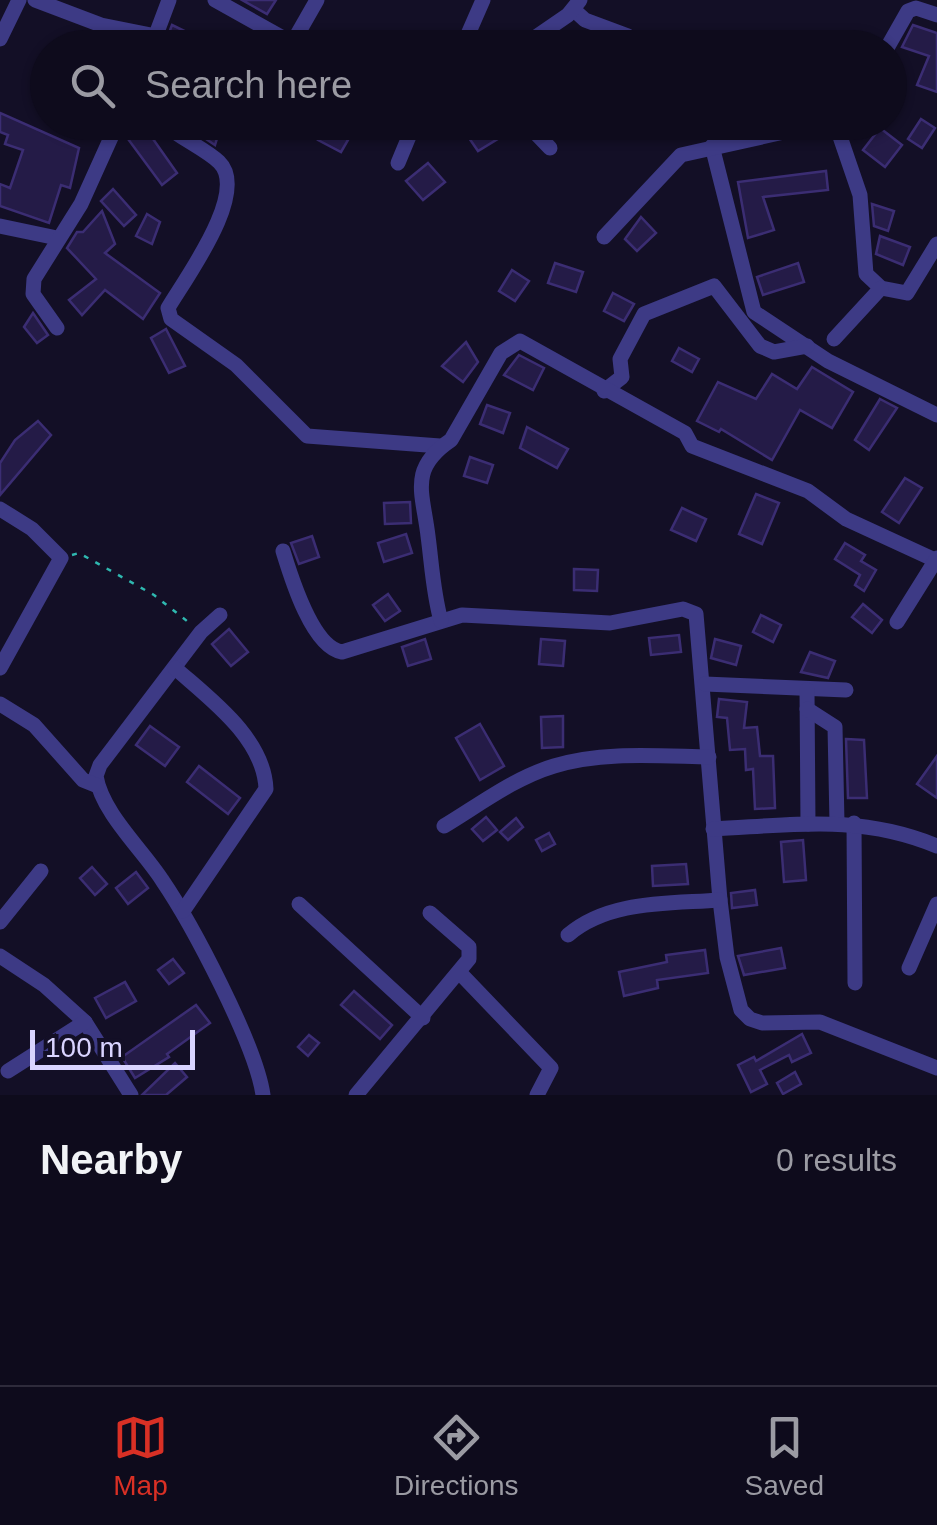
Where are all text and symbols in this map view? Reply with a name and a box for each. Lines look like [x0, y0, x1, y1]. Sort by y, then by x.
search box [30, 30, 907, 140]
icon: search [65, 58, 120, 113]
text: Search here [145, 64, 352, 106]
scale bar [30, 1025, 195, 1070]
text: 100 m [45, 1032, 123, 1063]
text: Nearby [40, 1136, 182, 1183]
text: 0 results [776, 1142, 897, 1178]
tab: Map [113, 1410, 168, 1502]
tab: Directions [394, 1410, 519, 1502]
tab: Saved [745, 1410, 824, 1502]

